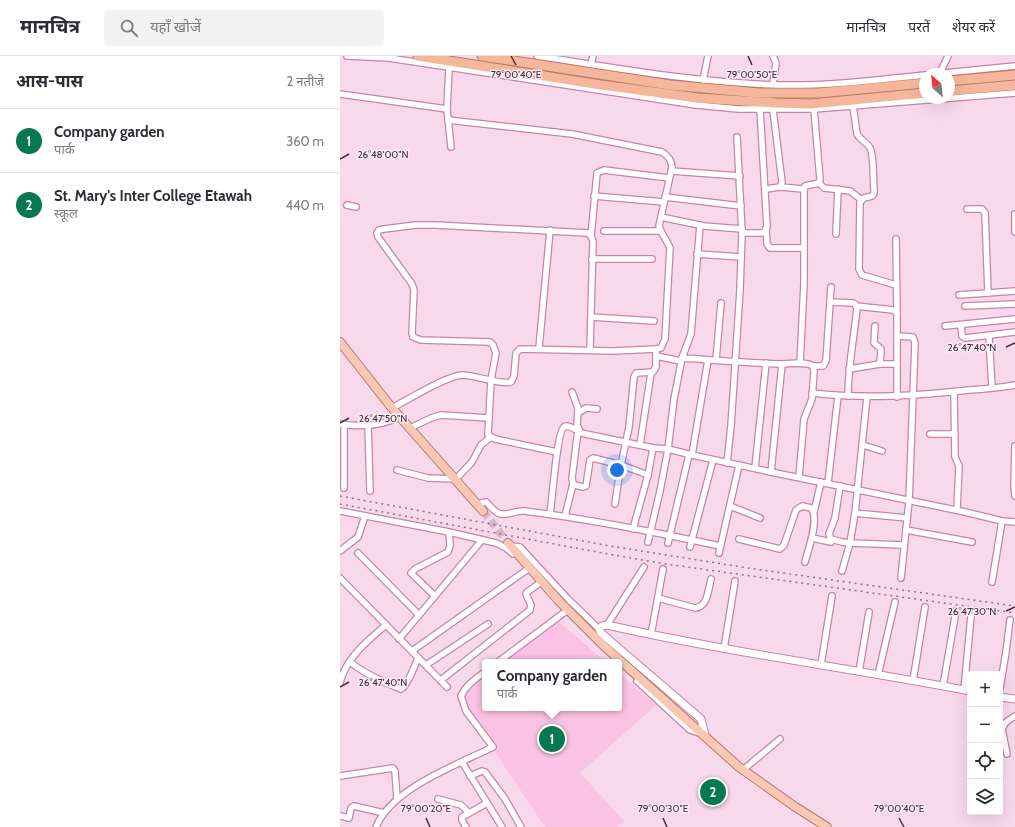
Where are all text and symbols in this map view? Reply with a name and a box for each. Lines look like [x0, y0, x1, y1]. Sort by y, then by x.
search box [104, 10, 384, 46]
text: मानचित्र [20, 15, 80, 38]
icon: search [118, 17, 140, 39]
text: यहाँ खोजें [150, 18, 201, 36]
text: मानचित्र [846, 18, 886, 36]
text: परतें [908, 18, 930, 36]
text: शेयर करें [952, 18, 995, 36]
text: 79°00'40"E [491, 68, 542, 81]
text: 79°00'50"E [727, 68, 778, 81]
north arrow [919, 68, 955, 104]
text: आस-पास [16, 71, 83, 91]
text: 2 नतीजे [287, 73, 324, 89]
text: Company garden [54, 123, 164, 141]
text: 1 [27, 133, 31, 149]
text: 360 m [286, 133, 324, 149]
text: पार्क [54, 141, 75, 157]
text: 26°48'00"N [357, 148, 409, 161]
text: St. Mary's Inter College Etawah [54, 187, 252, 205]
text: 2 [26, 197, 32, 213]
text: 440 m [286, 197, 324, 213]
text: स्कूल [54, 205, 78, 221]
text: 26°47'40"N [948, 341, 996, 354]
text: 26°47'50"N [359, 412, 407, 425]
your location [607, 460, 627, 480]
text: 26°47'30"N [948, 605, 996, 618]
popup [482, 659, 622, 711]
text: Company garden [497, 667, 607, 685]
map controls [967, 671, 1003, 815]
button: + [967, 671, 1003, 707]
text: 26°47'40"N [359, 676, 407, 689]
text: पार्क [497, 685, 518, 701]
button: − [967, 707, 1003, 743]
pin: 1 [539, 724, 565, 754]
button: locate [967, 743, 1003, 779]
pin: 2 [700, 777, 726, 807]
button: layers [967, 779, 1003, 815]
text: 79°00'20"E [401, 802, 452, 815]
text: 79°00'30"E [638, 802, 689, 815]
text: 79°00'40"E [874, 802, 925, 815]

